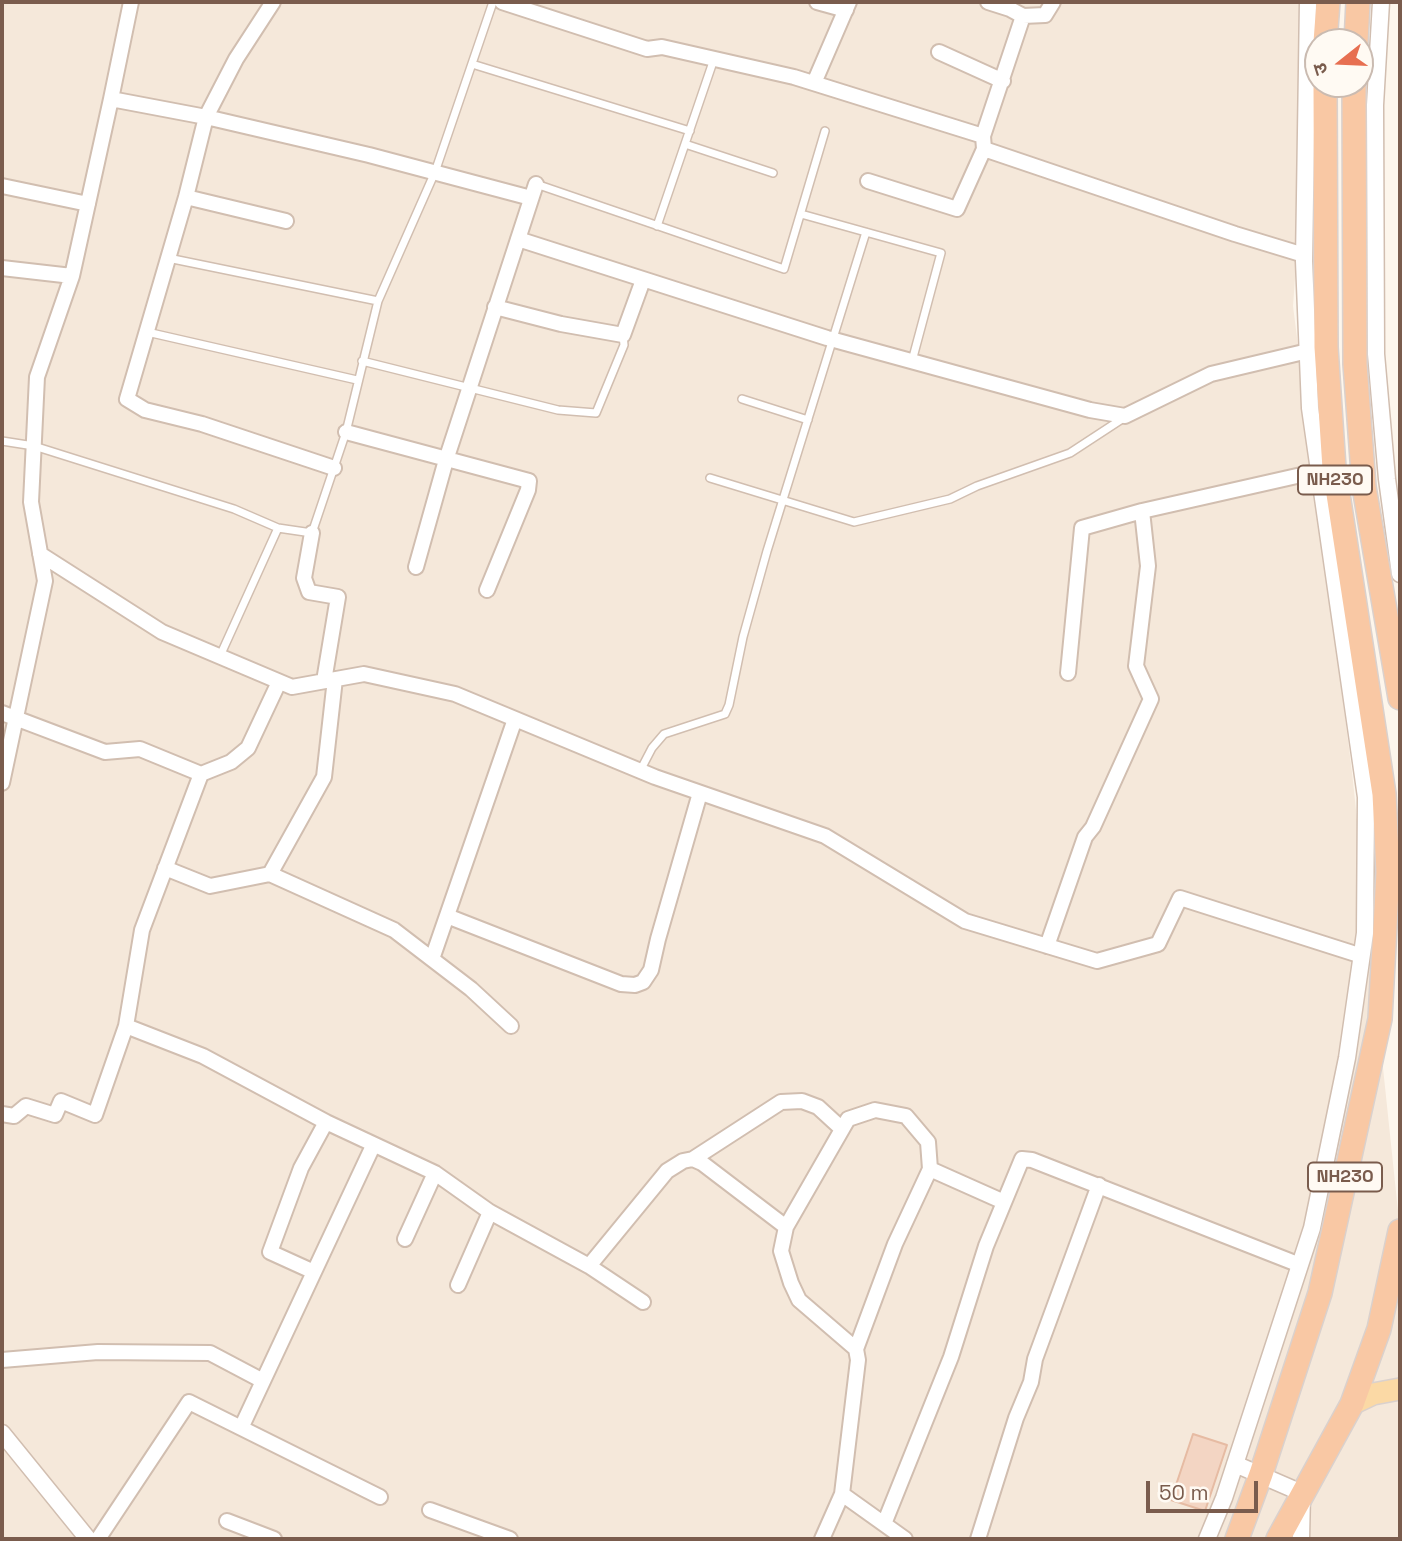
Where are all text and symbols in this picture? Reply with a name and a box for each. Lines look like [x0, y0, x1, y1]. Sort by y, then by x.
north arrow [1304, 28, 1374, 98]
text: उ [1307, 60, 1334, 78]
road number: NH230 [1298, 466, 1372, 494]
road number: NH230 [1308, 1162, 1382, 1192]
scale bar [1150, 1468, 1262, 1512]
text: 50 m [1159, 1479, 1209, 1506]

